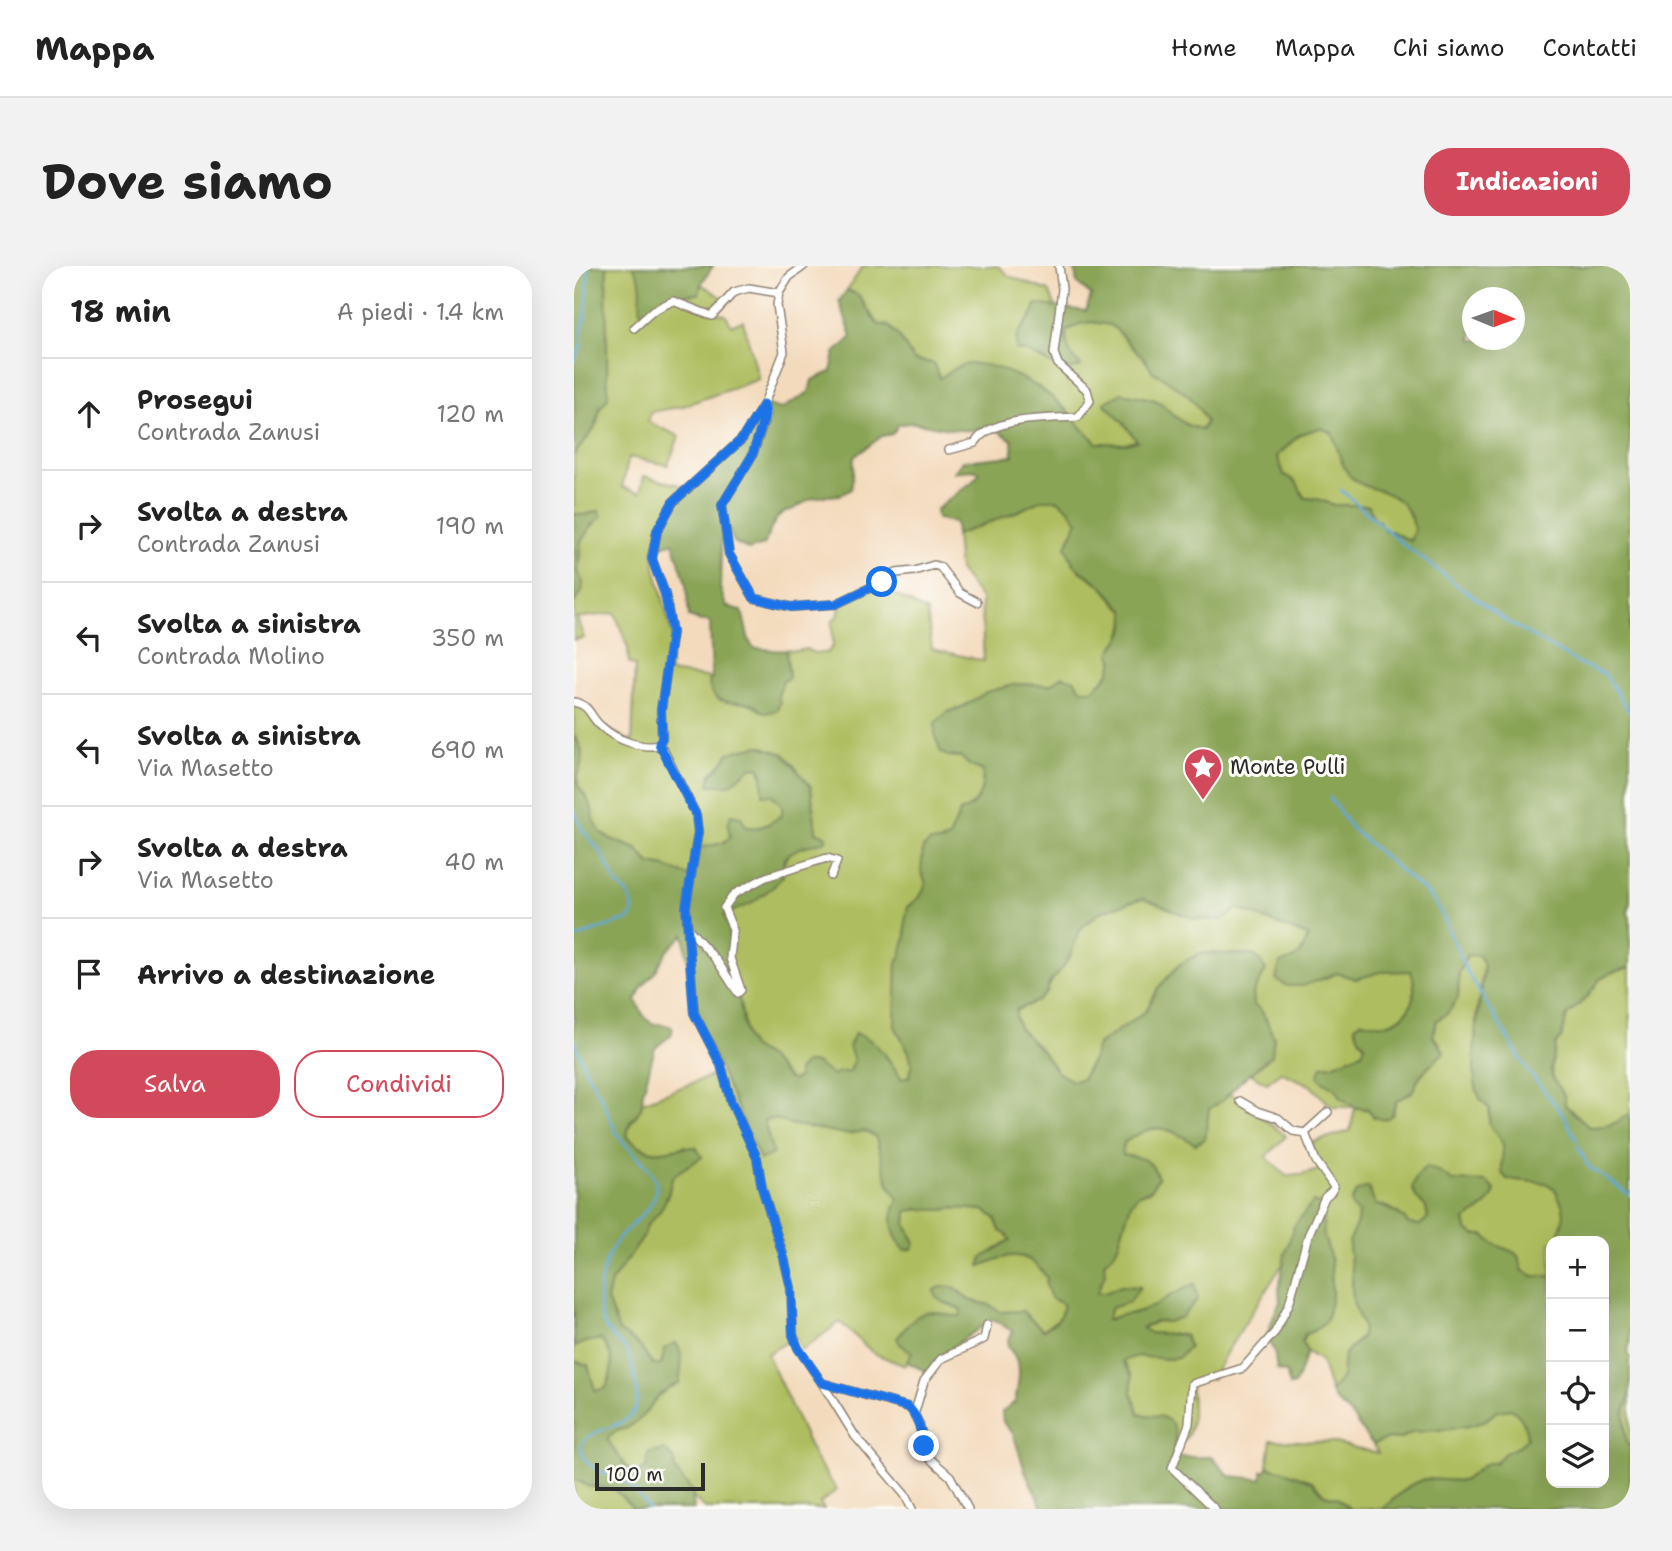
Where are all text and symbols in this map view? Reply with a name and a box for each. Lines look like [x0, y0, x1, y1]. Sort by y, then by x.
text: Mappa [35, 26, 155, 71]
text: Home [1171, 32, 1237, 64]
text: Mappa [1275, 32, 1355, 64]
text: Chi siamo [1393, 32, 1505, 64]
text: Contatti [1543, 32, 1637, 64]
button: Indicazioni [1424, 148, 1630, 216]
text: Dove siamo [42, 149, 333, 215]
north arrow [1462, 287, 1525, 350]
text: 18 min [70, 291, 171, 332]
text: A piedi · 1.4 km [337, 297, 504, 327]
text: Prosegui [137, 382, 253, 417]
icon: ahead [70, 395, 108, 433]
text: 120 m [436, 399, 504, 429]
text: Contrada Zanusi [137, 417, 320, 447]
text: Svolta a destra [137, 494, 348, 529]
icon: right [70, 507, 108, 545]
text: 190 m [436, 511, 504, 541]
text: Contrada Zanusi [137, 529, 320, 559]
route start [866, 566, 897, 597]
text: Svolta a sinistra [137, 606, 361, 641]
icon: left [70, 619, 108, 657]
text: 350 m [431, 623, 504, 653]
text: Contrada Molino [137, 641, 325, 671]
text: Svolta a sinistra [137, 718, 361, 753]
icon: left [70, 731, 108, 769]
text: 690 m [430, 735, 504, 765]
place icon: Monte Pulli [1182, 746, 1224, 801]
text: Via Masetto [137, 753, 274, 783]
place label: Monte Pulli [1230, 753, 1346, 781]
text: Svolta a destra [137, 830, 348, 865]
icon: right [70, 843, 108, 881]
text: 40 m [444, 847, 504, 877]
text: Via Masetto [137, 865, 274, 895]
icon: arrive [70, 955, 108, 993]
text: Arrivo a destinazione [137, 957, 435, 992]
button: Salva [70, 1050, 280, 1118]
button: Condividi [294, 1050, 504, 1118]
map controls [1546, 1236, 1609, 1488]
button: + [1546, 1236, 1609, 1299]
button: − [1546, 1299, 1609, 1362]
button: locate [1546, 1362, 1609, 1425]
button: layers [1546, 1425, 1609, 1488]
route end [908, 1430, 939, 1461]
scale bar [595, 1460, 705, 1492]
text: 100 m [606, 1462, 663, 1487]

